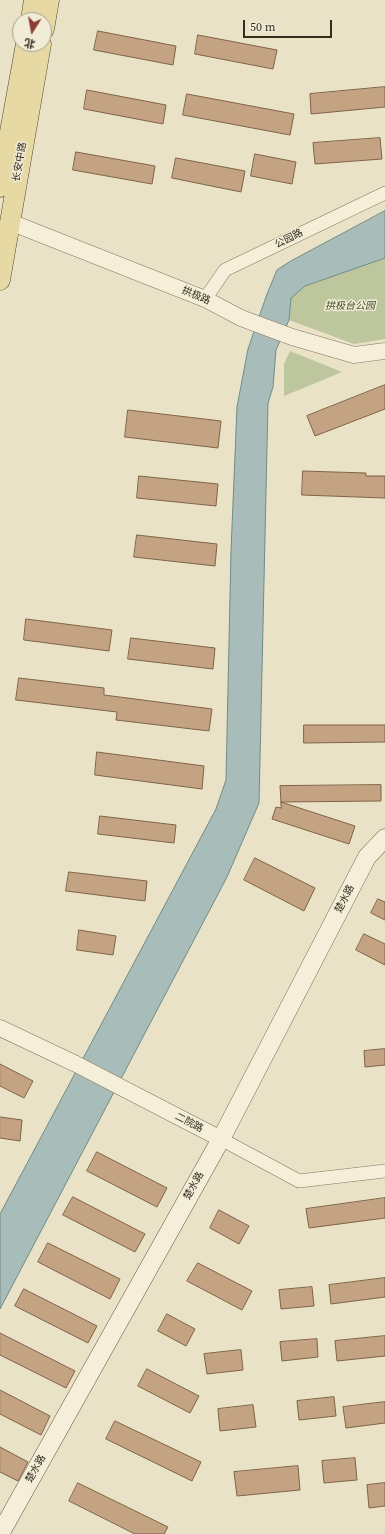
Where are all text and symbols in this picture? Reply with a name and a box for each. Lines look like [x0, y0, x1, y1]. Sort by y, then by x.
north arrow [12, 12, 52, 52]
scale bar [245, 12, 334, 38]
text: 50 m [250, 19, 276, 35]
text: 北 [23, 35, 37, 52]
street label: 长安中路 [11, 141, 29, 183]
street label: 公园路 [273, 227, 305, 251]
street label: 拱极路 [180, 285, 212, 307]
park label: 拱极台公园 [325, 300, 375, 312]
street label: 楚水路 [333, 883, 357, 915]
street label: 二院路 [173, 1111, 205, 1135]
street label: 楚水路 [181, 1170, 207, 1202]
street label: 楚水路 [23, 1453, 49, 1485]

